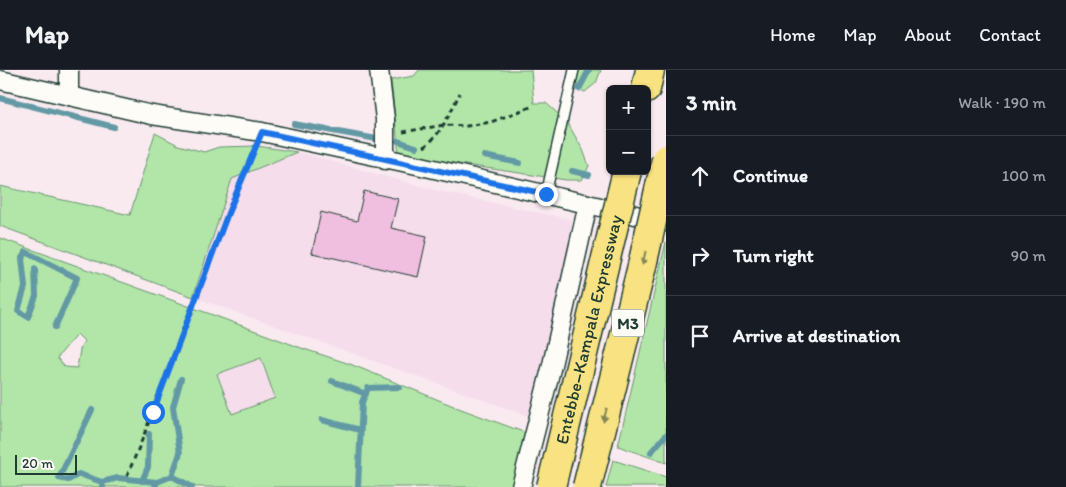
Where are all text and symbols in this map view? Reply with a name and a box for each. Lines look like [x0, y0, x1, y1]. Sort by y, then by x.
text: Map [25, 20, 69, 49]
text: Home [770, 24, 816, 46]
text: Map [844, 24, 877, 46]
text: About [905, 24, 951, 46]
text: Contact [979, 24, 1041, 46]
map controls [606, 85, 651, 175]
button: + [606, 85, 651, 130]
text: 3 min [686, 90, 736, 115]
text: Walk · 190 m [958, 93, 1046, 112]
button: − [606, 130, 651, 175]
icon: ahead [686, 162, 714, 190]
text: Continue [733, 164, 808, 187]
text: 100 m [1002, 166, 1046, 185]
route end [535, 183, 558, 206]
street label: Entebbe–Kampala Expressway [551, 212, 627, 446]
icon: right [686, 242, 714, 270]
text: Turn right [733, 244, 814, 267]
text: 90 m [1011, 246, 1046, 265]
one-way arrow [640, 250, 648, 265]
road number: M3 [612, 310, 644, 336]
icon: arrive [686, 322, 714, 350]
text: Arrive at destination [733, 324, 900, 347]
route start [142, 401, 165, 424]
one-way arrow [601, 408, 609, 423]
scale bar [15, 452, 78, 475]
text: 20 m [22, 455, 53, 472]

